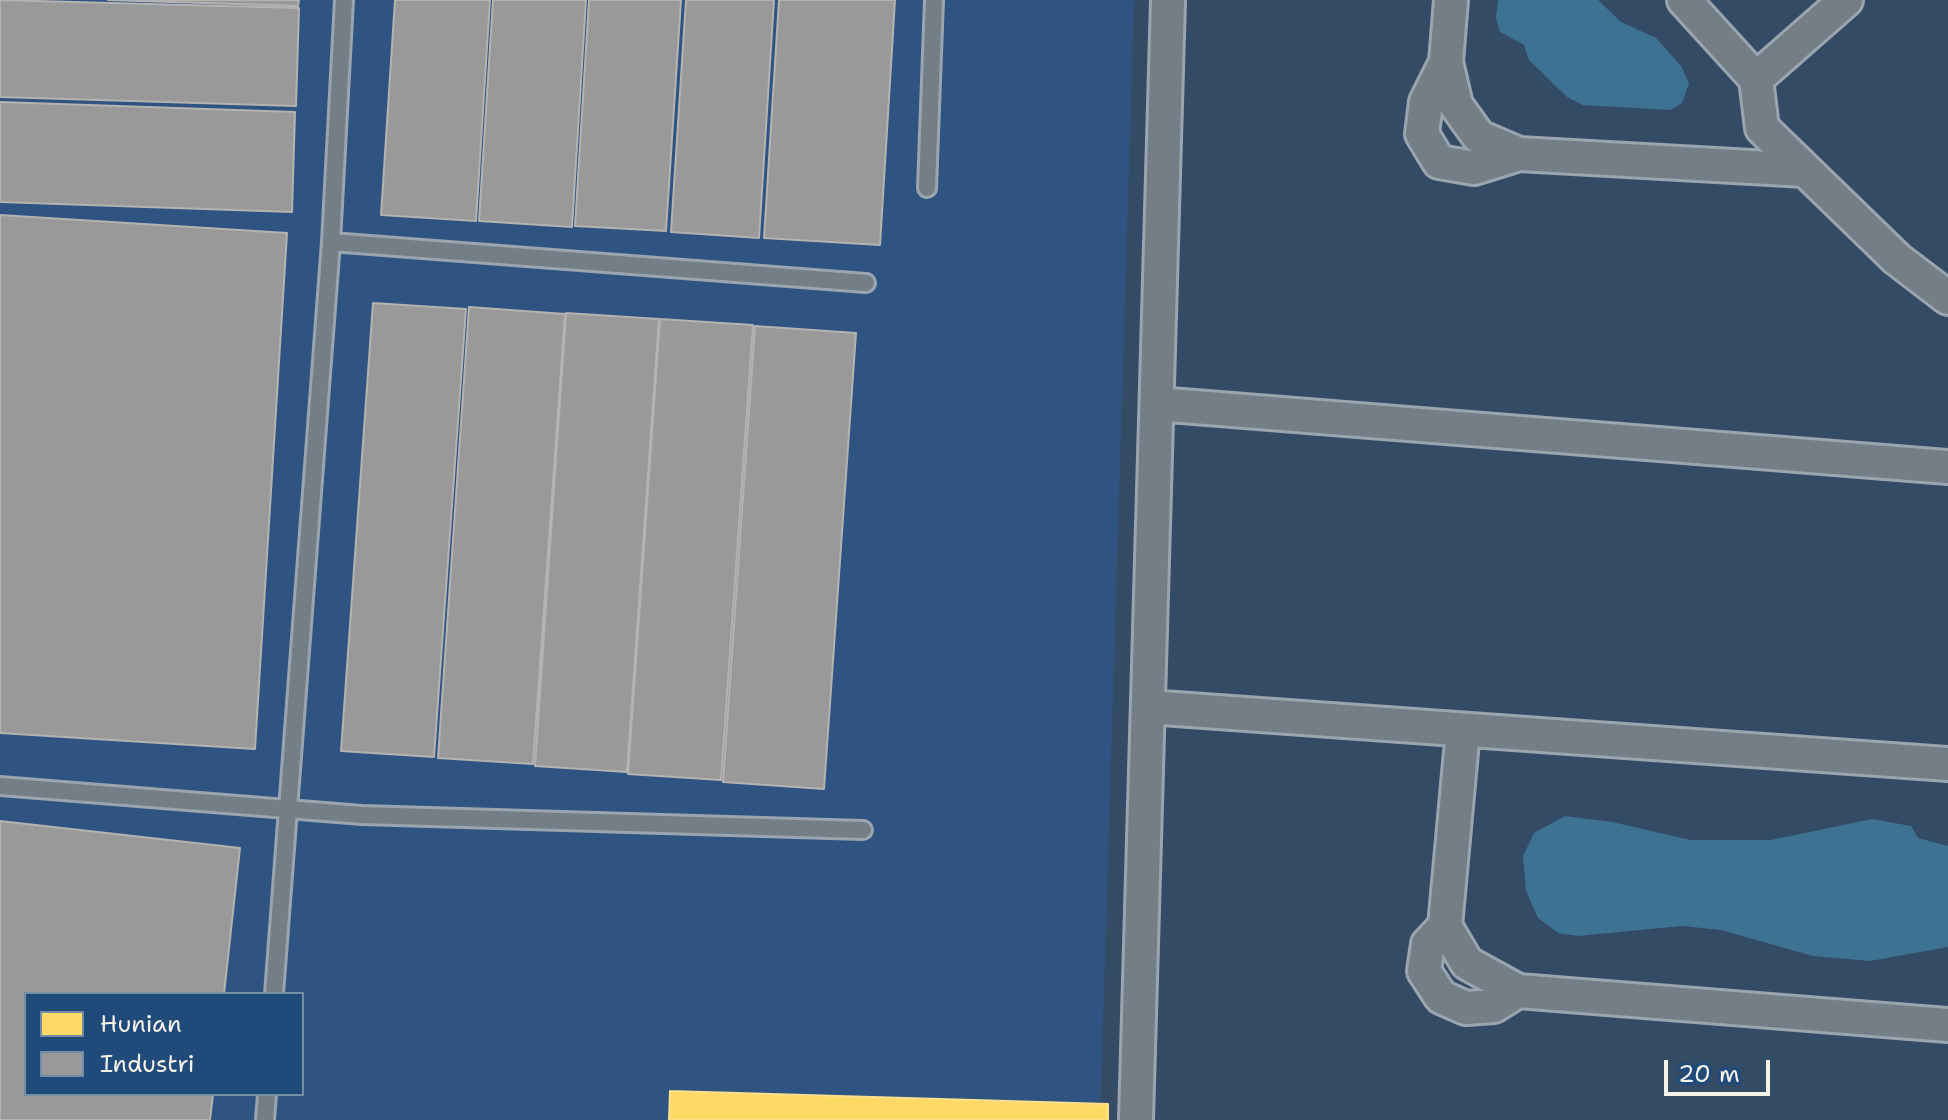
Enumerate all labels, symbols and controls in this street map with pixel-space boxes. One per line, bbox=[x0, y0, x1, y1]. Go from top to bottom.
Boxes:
legend bbox=[24, 992, 304, 1096]
text: Hunian bbox=[100, 1008, 182, 1040]
scale bar bbox=[1668, 1044, 1774, 1094]
text: Industri bbox=[100, 1048, 195, 1080]
text: 20 m bbox=[1678, 1058, 1740, 1090]

